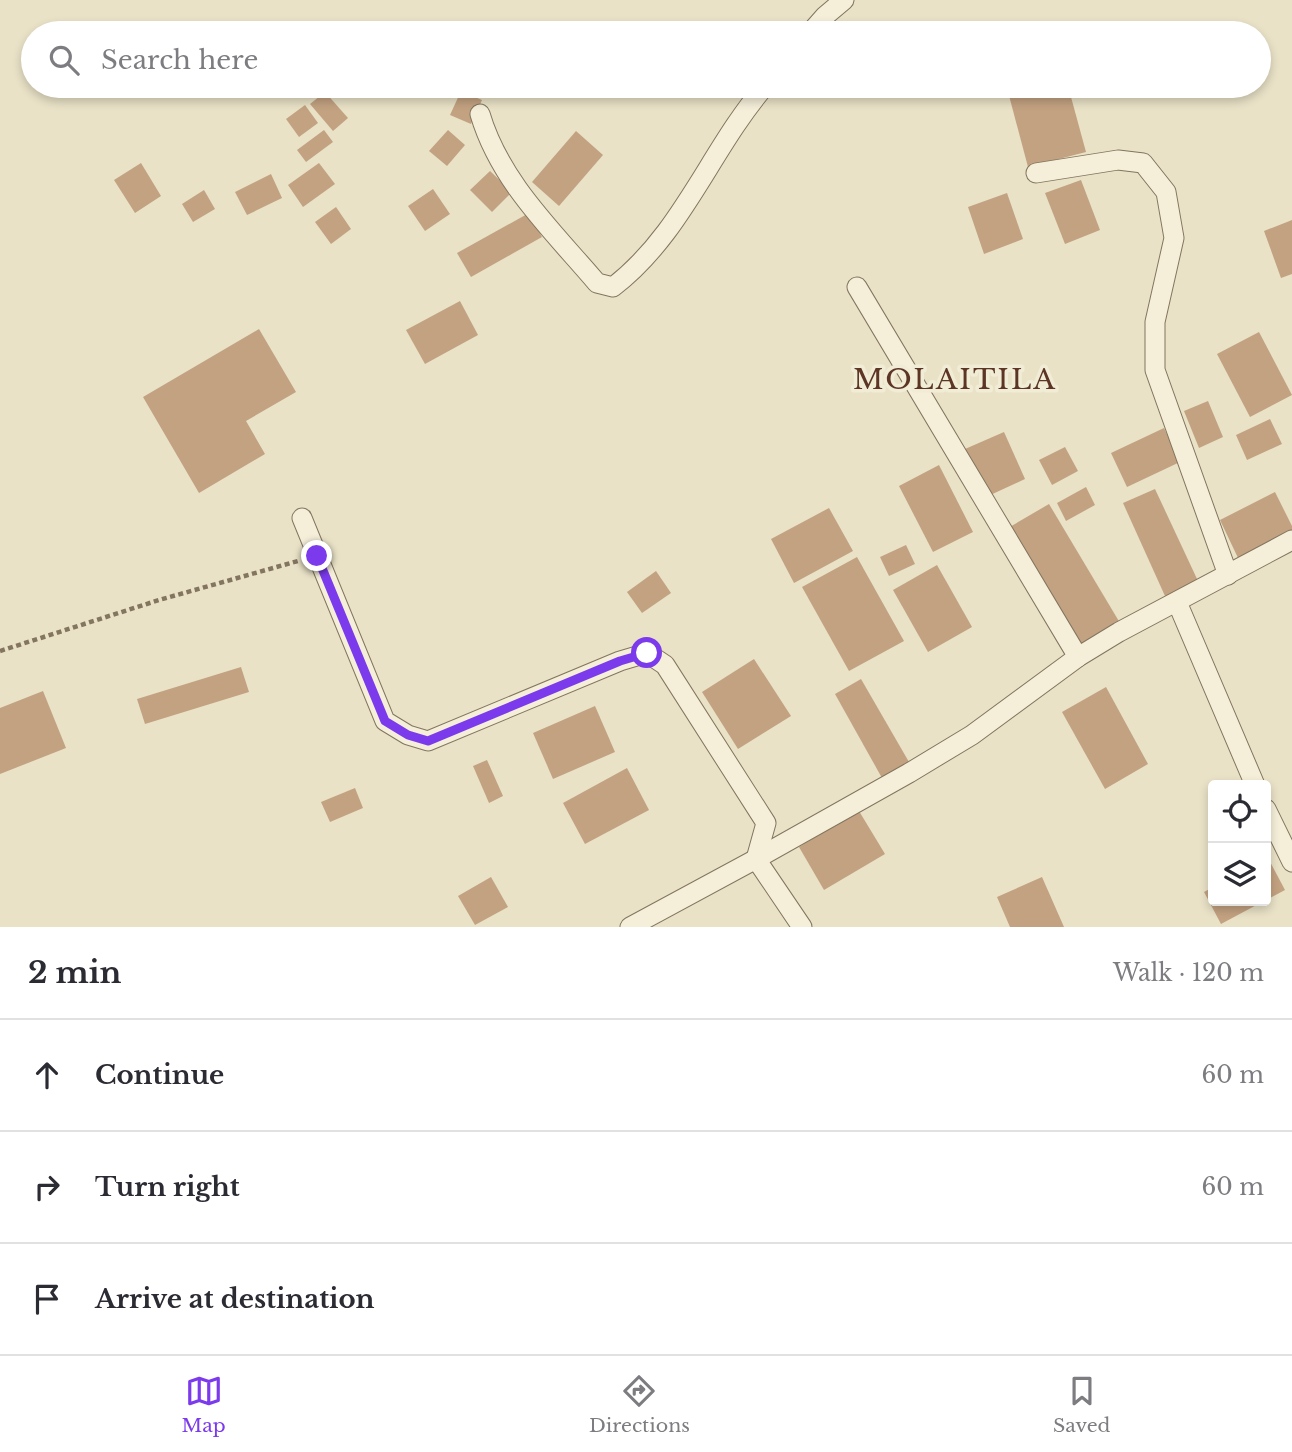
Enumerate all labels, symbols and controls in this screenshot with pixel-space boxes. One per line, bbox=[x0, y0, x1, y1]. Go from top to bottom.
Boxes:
search box bbox=[21, 21, 1271, 98]
icon: search bbox=[45, 41, 83, 79]
text: Search here bbox=[101, 44, 258, 76]
district label: MOLAITILA bbox=[853, 362, 1057, 397]
route end bbox=[301, 540, 332, 571]
route start bbox=[631, 637, 662, 668]
map controls bbox=[1208, 780, 1271, 906]
button: locate bbox=[1208, 780, 1271, 843]
button: layers bbox=[1208, 843, 1271, 906]
text: 2 min bbox=[28, 954, 121, 991]
text: Walk · 120 m bbox=[1113, 959, 1264, 987]
icon: ahead bbox=[28, 1056, 66, 1094]
text: Continue bbox=[95, 1059, 224, 1091]
text: 60 m bbox=[1202, 1061, 1264, 1089]
icon: right bbox=[28, 1168, 66, 1206]
text: Turn right bbox=[95, 1171, 240, 1203]
text: 60 m bbox=[1202, 1173, 1264, 1201]
icon: arrive bbox=[28, 1280, 66, 1318]
text: Arrive at destination bbox=[95, 1283, 375, 1315]
tab: Map bbox=[182, 1372, 226, 1437]
tab: Directions bbox=[589, 1372, 690, 1437]
tab: Saved bbox=[1053, 1372, 1110, 1437]

